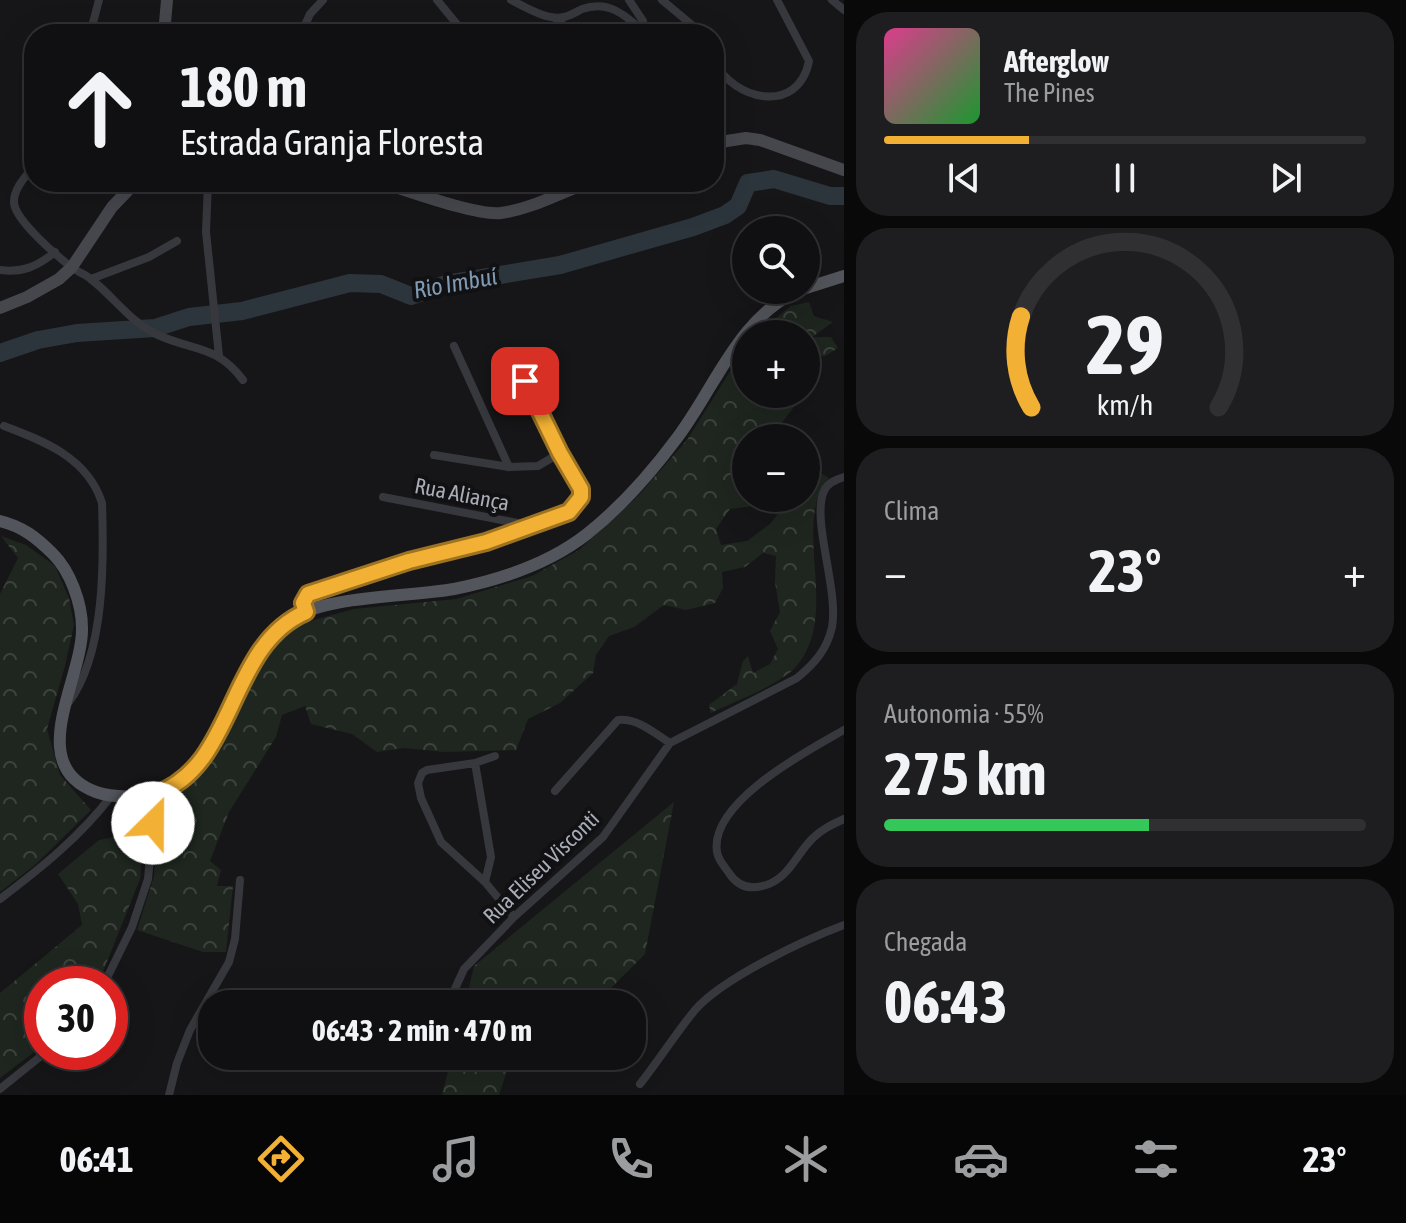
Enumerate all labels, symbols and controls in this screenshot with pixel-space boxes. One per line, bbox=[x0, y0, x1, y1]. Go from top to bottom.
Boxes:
text: Afterglow bbox=[1004, 44, 1109, 78]
text: 180 m bbox=[180, 55, 307, 119]
icon: ahead bbox=[48, 56, 152, 160]
text: The Pines bbox=[1004, 78, 1095, 108]
text: Estrada Granja Floresta bbox=[180, 121, 484, 163]
icon: previous bbox=[942, 156, 986, 200]
icon: pause bbox=[1103, 156, 1147, 200]
icon: next bbox=[1264, 156, 1308, 200]
map controls bbox=[732, 216, 820, 512]
button: search bbox=[732, 216, 820, 304]
water label: Rio Imbuí bbox=[411, 262, 499, 304]
text: 29 bbox=[1086, 295, 1164, 391]
button: + bbox=[732, 320, 820, 408]
pin bbox=[491, 347, 559, 415]
icon: arrive bbox=[503, 359, 547, 403]
text: km/h bbox=[1097, 388, 1153, 421]
button: − bbox=[732, 424, 820, 512]
street label: Rua Aliança bbox=[412, 472, 512, 516]
text: Clima bbox=[884, 496, 939, 526]
text: 23° bbox=[1089, 536, 1161, 605]
text: − bbox=[884, 546, 907, 596]
text: + bbox=[1343, 546, 1366, 596]
text: Autonomia · 55% bbox=[884, 699, 1044, 729]
text: 275 km bbox=[884, 739, 1046, 808]
position arrow bbox=[111, 781, 195, 865]
street label: Rua Eliseu Visconti bbox=[478, 805, 604, 929]
text: Chegada bbox=[884, 927, 967, 957]
speed limit sign: 30 bbox=[24, 966, 128, 1070]
text: 06:43 bbox=[884, 967, 1007, 1036]
text: 06:43 · 2 min · 470 m bbox=[312, 1013, 532, 1047]
icon: directions bbox=[253, 1131, 309, 1187]
icon: music bbox=[428, 1131, 484, 1187]
icon: phone bbox=[603, 1131, 659, 1187]
icon: climate bbox=[778, 1131, 834, 1187]
icon: car bbox=[953, 1131, 1009, 1187]
icon: filters bbox=[1128, 1131, 1184, 1187]
text: 06:41 bbox=[60, 1138, 134, 1180]
text: 23° bbox=[1303, 1138, 1346, 1180]

